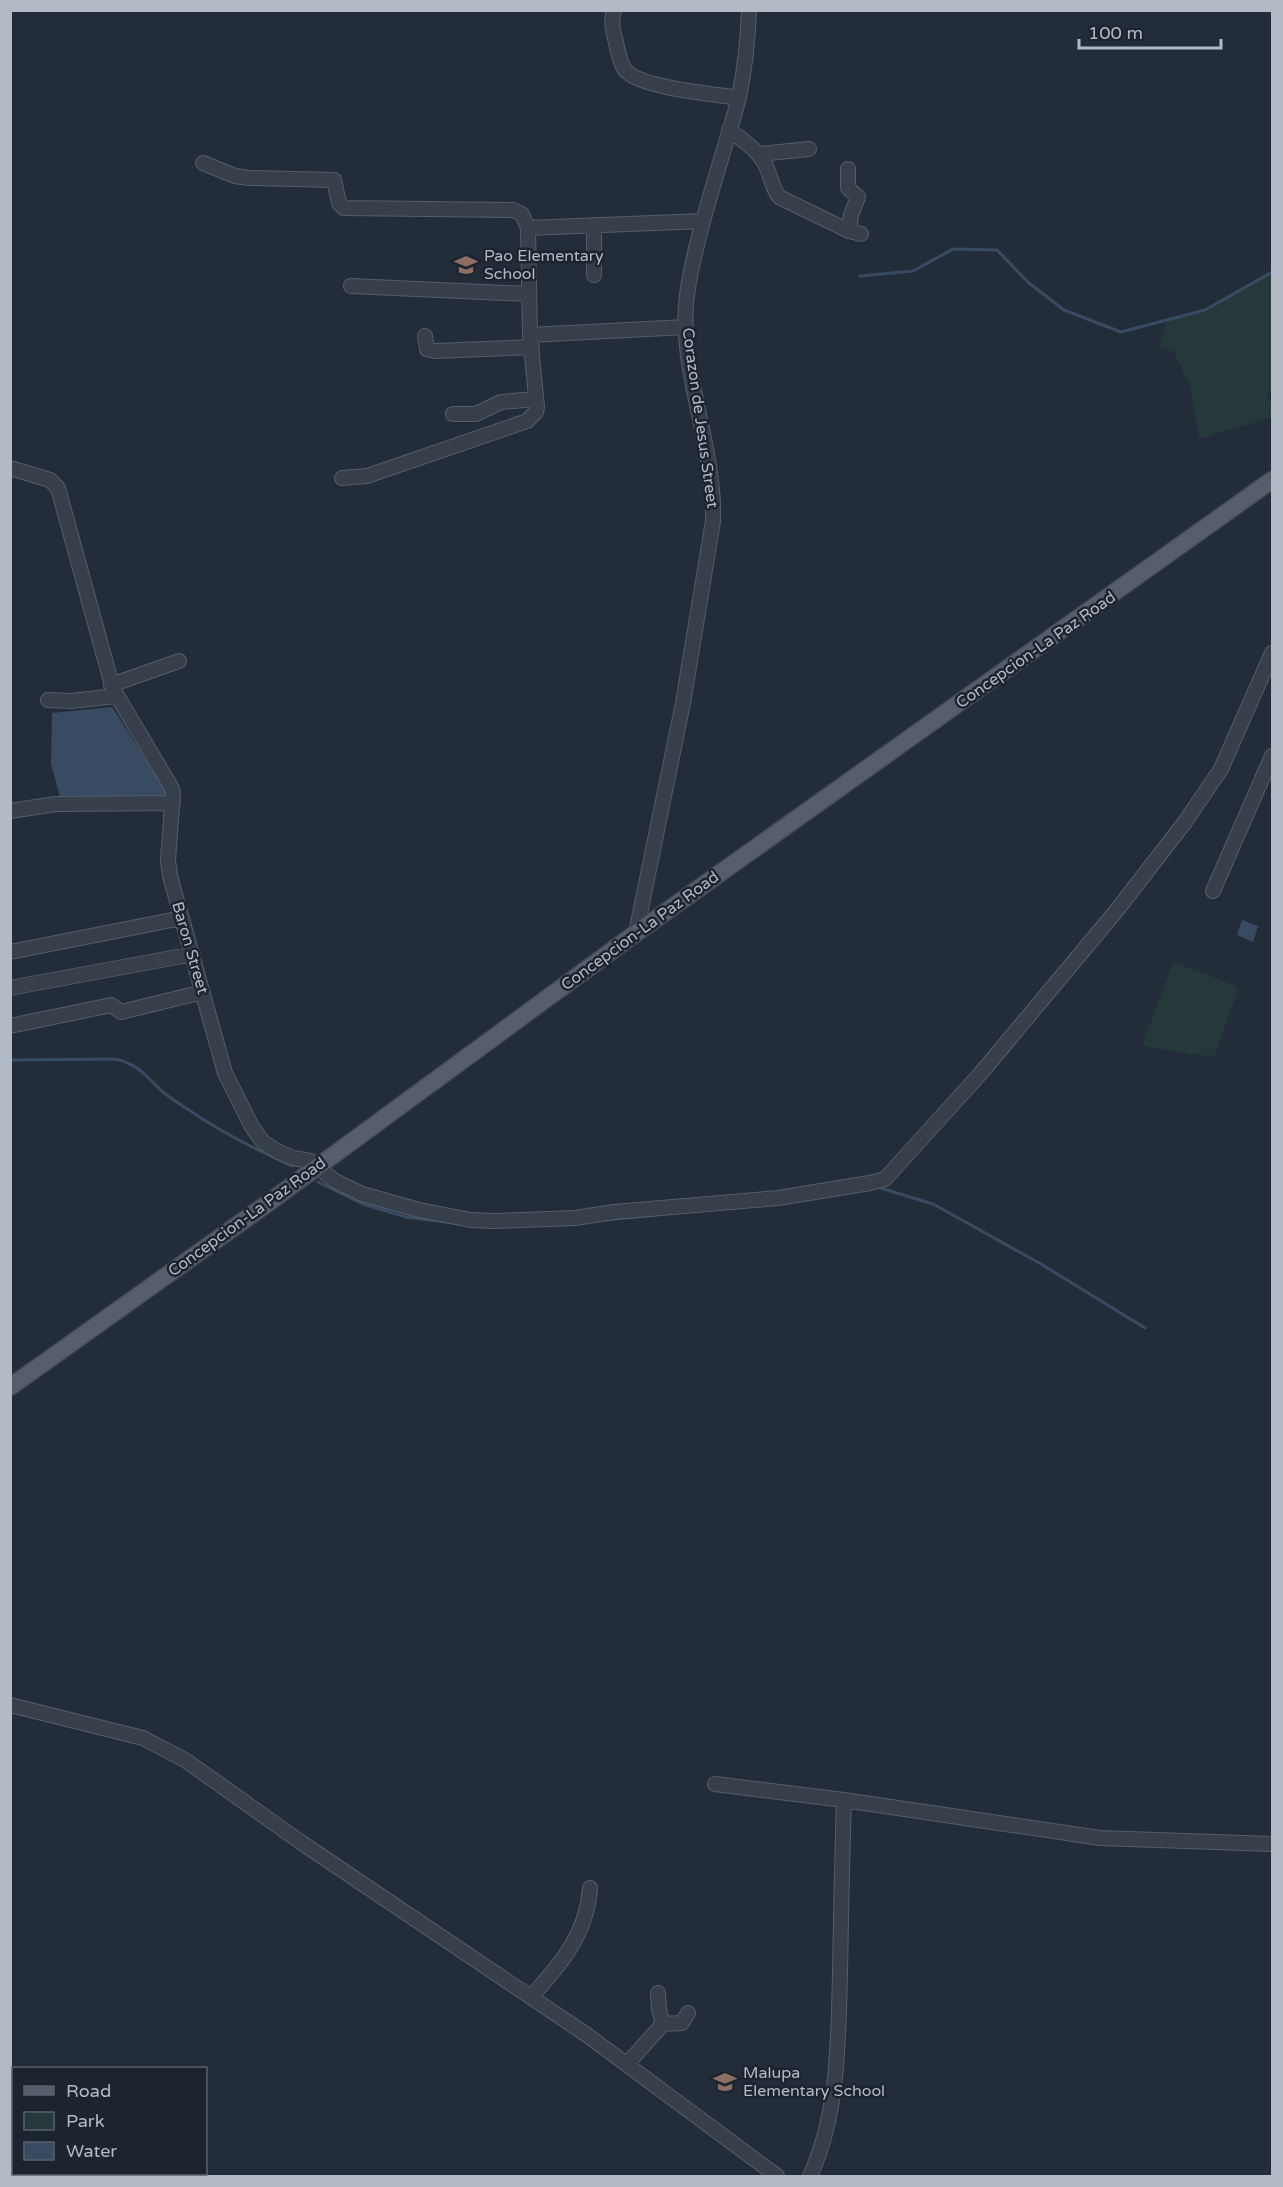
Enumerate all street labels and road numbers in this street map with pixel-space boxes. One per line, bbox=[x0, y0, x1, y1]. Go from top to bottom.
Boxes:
street label: Corazon de Jesus Street bbox=[677, 326, 723, 510]
street label: Concepcion-La Paz Road bbox=[952, 587, 1120, 713]
street label: Concepcion-La Paz Road bbox=[557, 867, 723, 995]
street label: Baron Street bbox=[167, 899, 213, 997]
street label: Concepcion-La Paz Road bbox=[164, 1153, 330, 1281]

